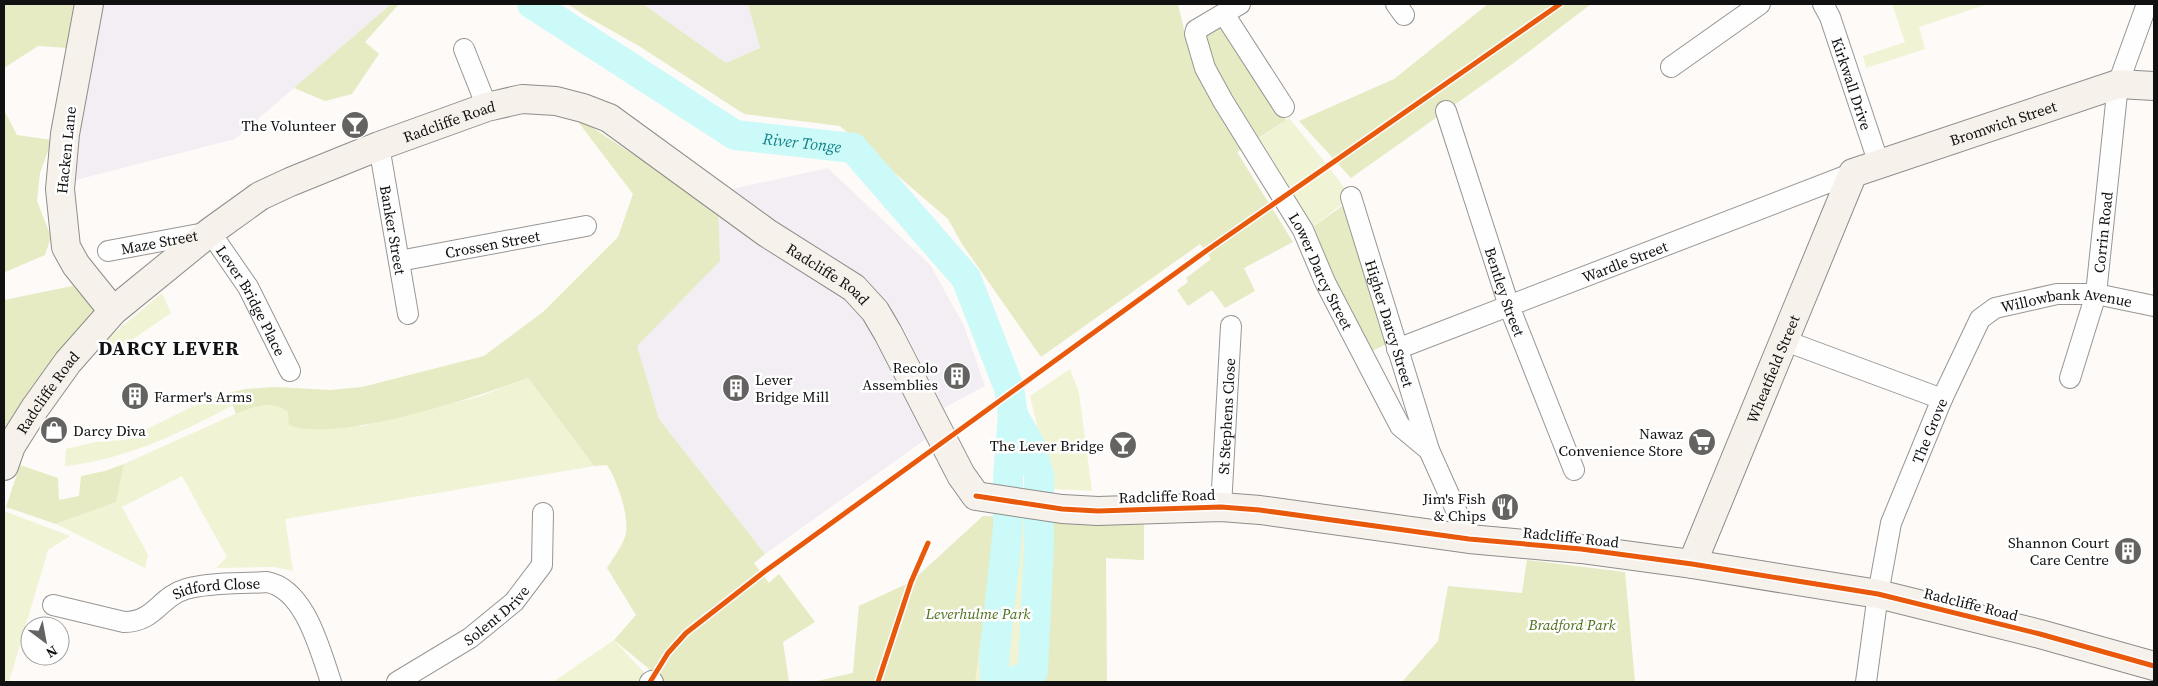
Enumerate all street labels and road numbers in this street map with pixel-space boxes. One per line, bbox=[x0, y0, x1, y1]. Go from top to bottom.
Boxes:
street label: Kirkwall Drive bbox=[1827, 35, 1878, 133]
street label: Radcliffe Road bbox=[400, 95, 498, 147]
street label: Bromwich Street bbox=[1947, 95, 2059, 150]
street label: Hacken Lane bbox=[51, 105, 81, 195]
street label: Banker Street bbox=[375, 183, 412, 276]
street label: Corrin Road bbox=[2088, 190, 2117, 274]
street label: Lower Darcy Street bbox=[1284, 208, 1359, 333]
street label: Maze Street bbox=[119, 224, 199, 259]
street label: Crossen Street bbox=[443, 224, 542, 263]
street label: Wardle Street bbox=[1579, 235, 1671, 287]
street label: Radcliffe Road bbox=[783, 237, 875, 309]
street label: Lever Bridge Place bbox=[212, 241, 291, 360]
street label: Bentley Street bbox=[1480, 244, 1530, 339]
street label: Higher Darcy Street bbox=[1360, 257, 1419, 390]
street label: Willowbank Avenue bbox=[1999, 283, 2135, 317]
street label: Wheatfield Street bbox=[1741, 311, 1804, 426]
street label: Radcliffe Road bbox=[11, 346, 84, 438]
street label: St Stephens Close bbox=[1212, 357, 1240, 475]
street label: The Grove bbox=[1906, 394, 1952, 466]
street label: Radcliffe Road bbox=[1118, 484, 1216, 508]
street label: Radcliffe Road bbox=[1522, 521, 1621, 553]
street label: Sidford Close bbox=[168, 572, 261, 604]
street label: Solent Drive bbox=[459, 580, 534, 650]
street label: Radcliffe Road bbox=[1922, 582, 2021, 626]

